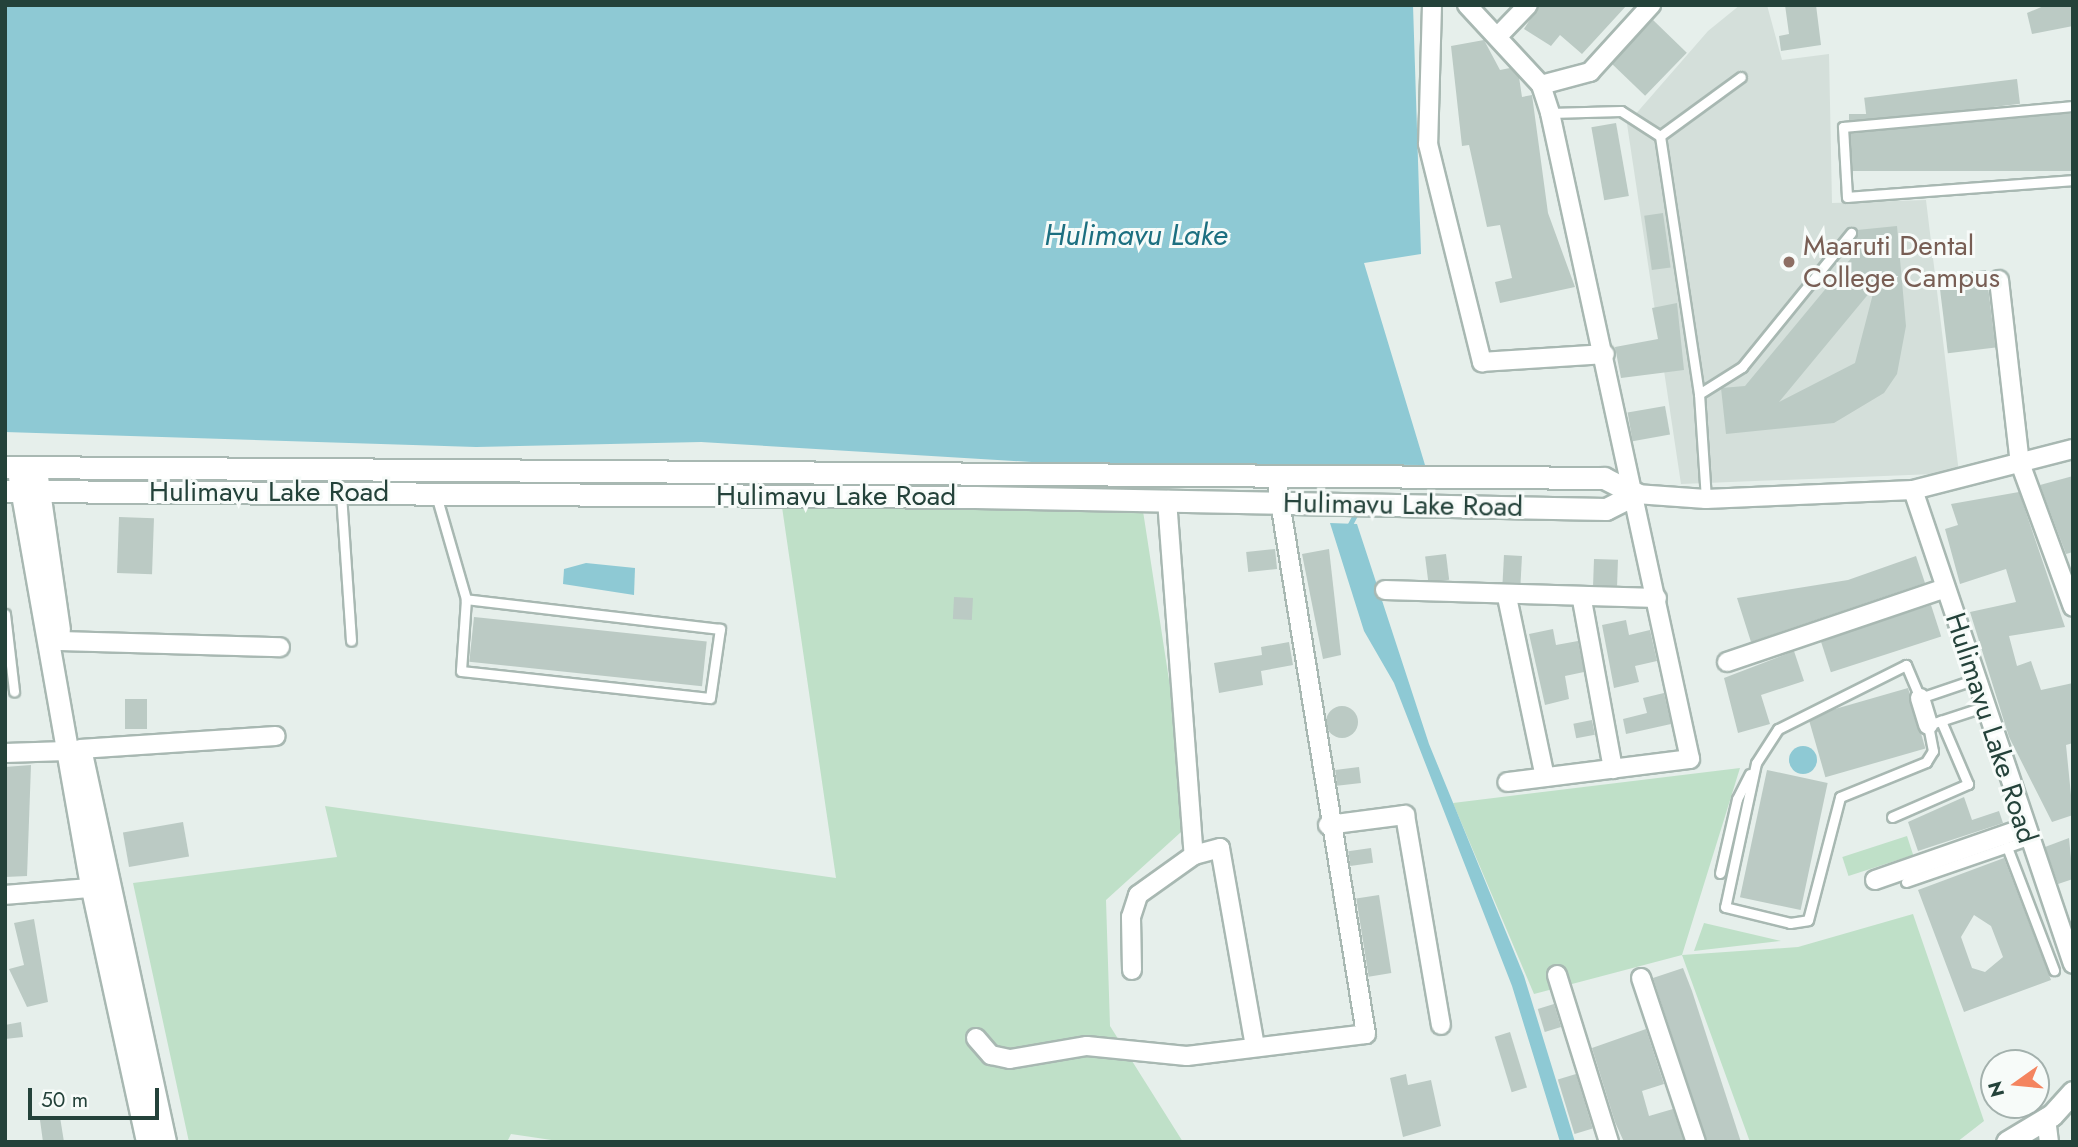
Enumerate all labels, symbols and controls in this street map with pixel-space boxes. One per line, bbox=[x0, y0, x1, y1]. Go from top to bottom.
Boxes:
water label: Hulimavu Lake bbox=[1044, 217, 1228, 253]
place label: Maaruti Dental College Campus bbox=[1803, 229, 2000, 295]
marker: Maaruti Dental College Campus bbox=[1781, 254, 1797, 270]
street label: Hulimavu Lake Road bbox=[149, 475, 389, 509]
street label: Hulimavu Lake Road bbox=[716, 479, 956, 513]
street label: Hulimavu Lake Road bbox=[1283, 486, 1523, 524]
street label: Hulimavu Lake Road bbox=[1938, 609, 2044, 847]
north arrow bbox=[1980, 1049, 2050, 1119]
scale bar bbox=[32, 1074, 163, 1118]
text: N bbox=[1981, 1078, 2011, 1100]
text: 50 m bbox=[41, 1085, 88, 1115]

